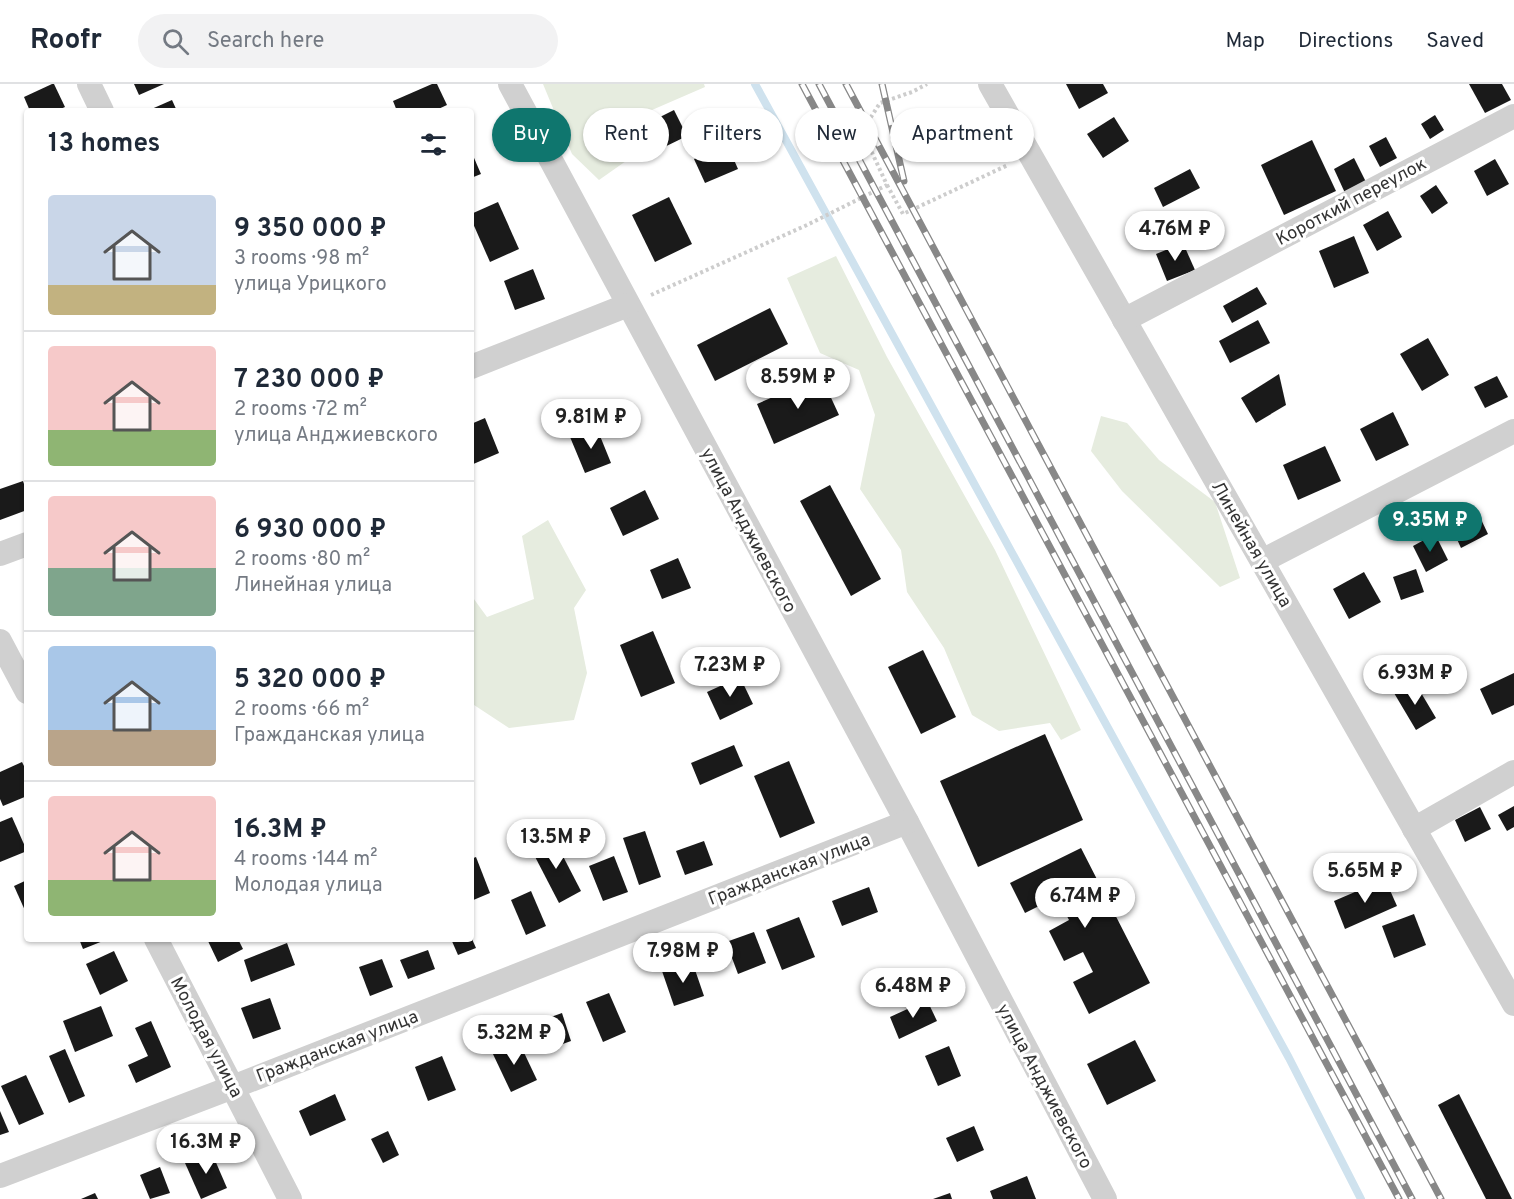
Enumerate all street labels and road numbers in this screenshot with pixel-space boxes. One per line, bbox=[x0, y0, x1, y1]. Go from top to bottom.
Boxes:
street label: Короткий переулок bbox=[1272, 153, 1431, 252]
street label: улица Анджиевского bbox=[694, 444, 801, 617]
street label: Линейная улица bbox=[1205, 477, 1296, 612]
street label: Гражданская улица bbox=[705, 829, 874, 912]
street label: Молодая улица bbox=[164, 973, 247, 1102]
street label: улица Анджиевского bbox=[990, 1000, 1097, 1173]
street label: Гражданская улица bbox=[253, 1006, 422, 1089]

